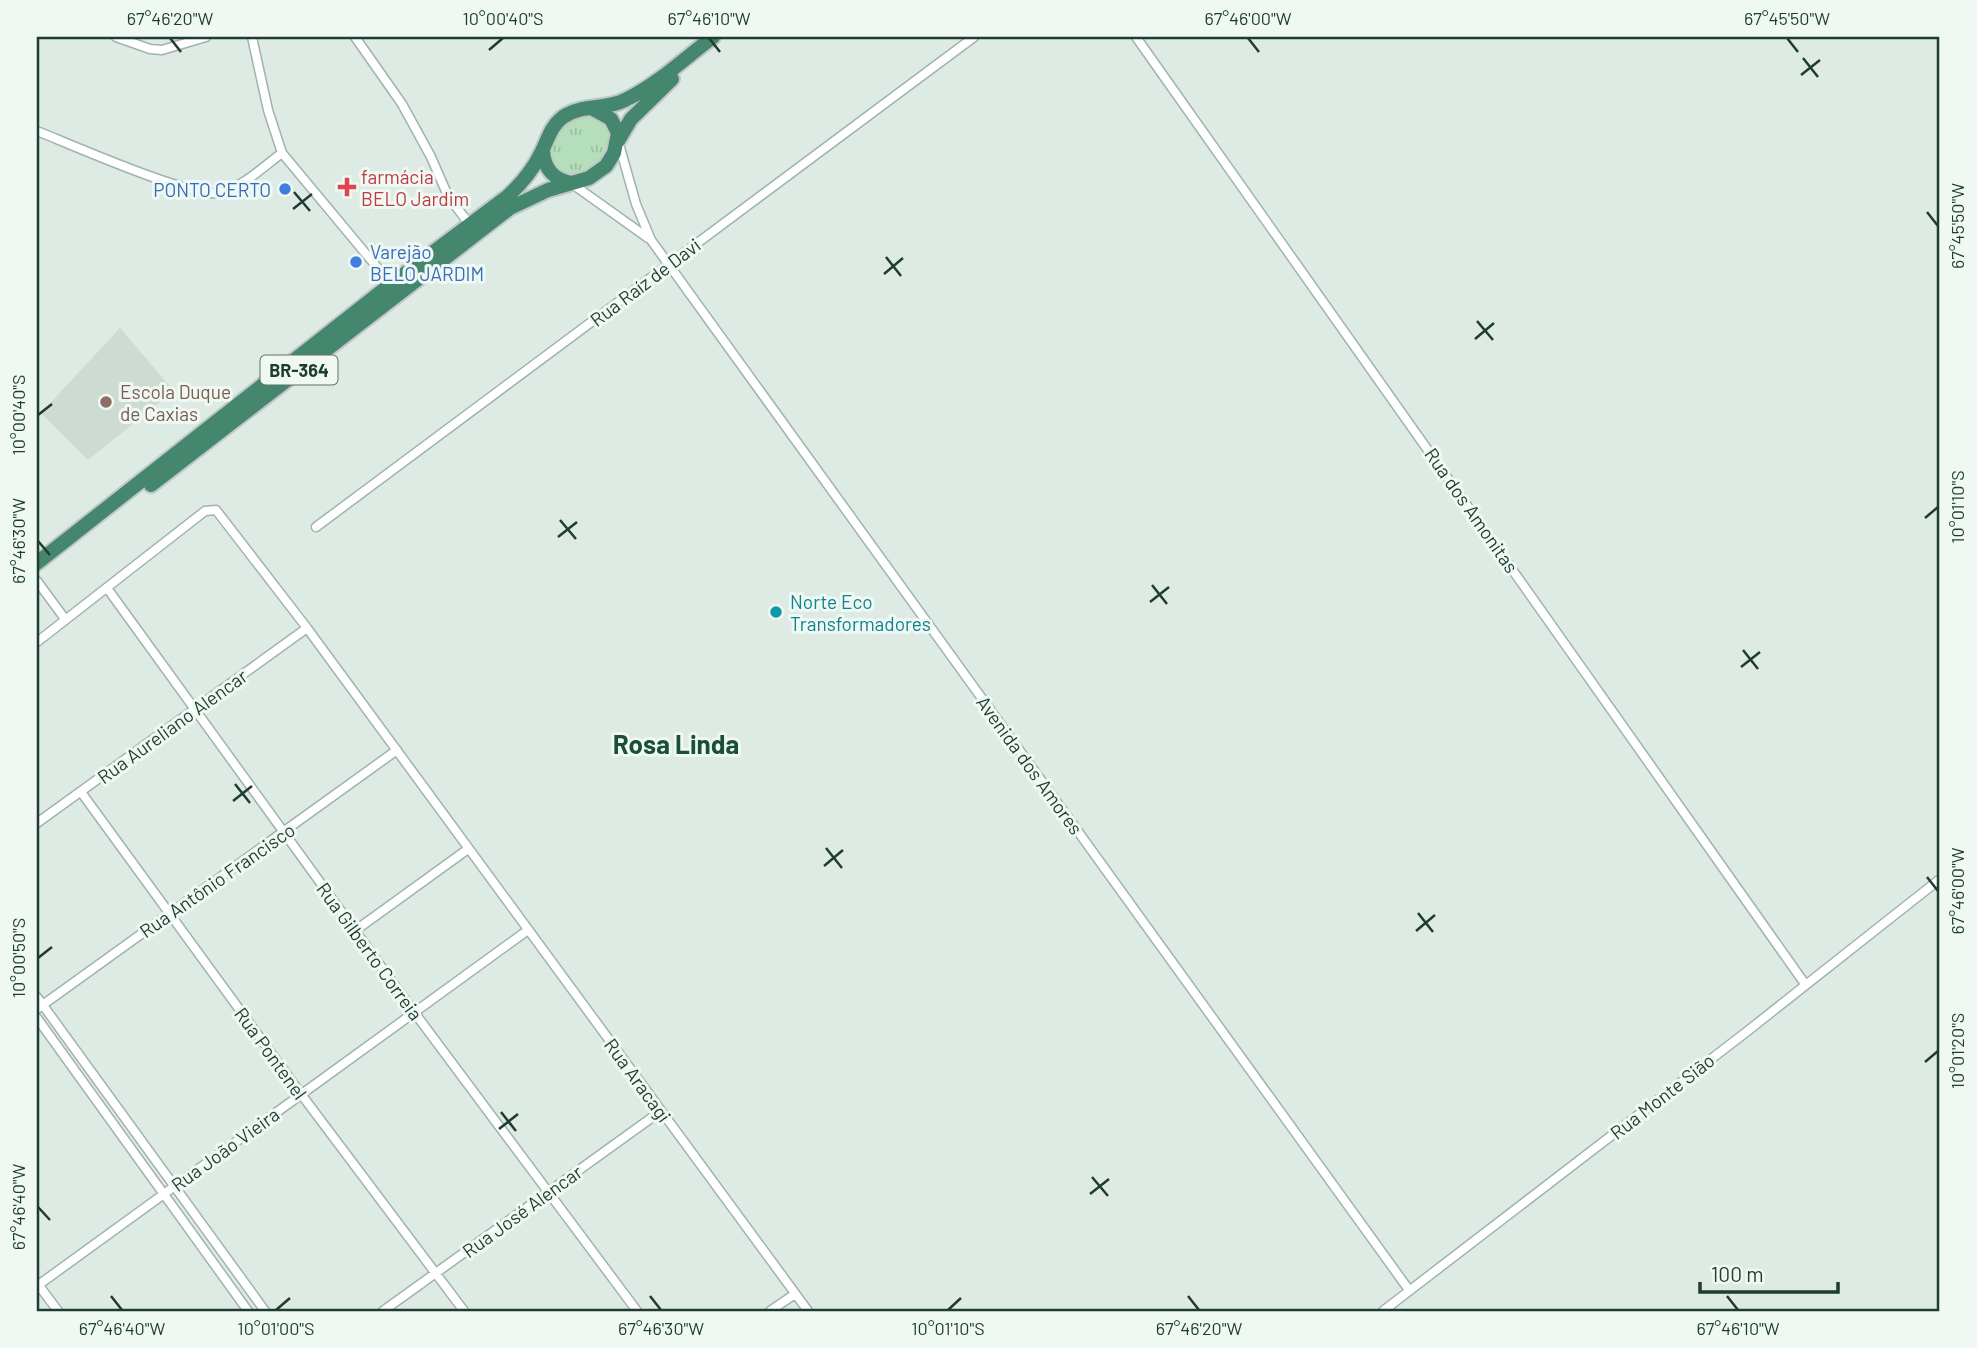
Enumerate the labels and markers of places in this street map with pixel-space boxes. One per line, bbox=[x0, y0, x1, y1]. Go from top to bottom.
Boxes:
place label: farmácia BELO Jardim bbox=[361, 165, 469, 210]
place label: PONTO CERTO bbox=[153, 178, 271, 201]
marker: farmácia BELO Jardim bbox=[339, 179, 355, 195]
marker: PONTO CERTO bbox=[277, 181, 293, 197]
place label: Varejão BELO JARDIM bbox=[370, 240, 484, 285]
marker: Varejão BELO JARDIM bbox=[348, 254, 364, 270]
place label: Escola Duque de Caxias bbox=[120, 380, 231, 425]
marker: Escola Duque de Caxias bbox=[98, 394, 114, 410]
place label: Norte Eco Transformadores bbox=[790, 590, 931, 635]
marker: Norte Eco Transformadores bbox=[768, 604, 784, 620]

